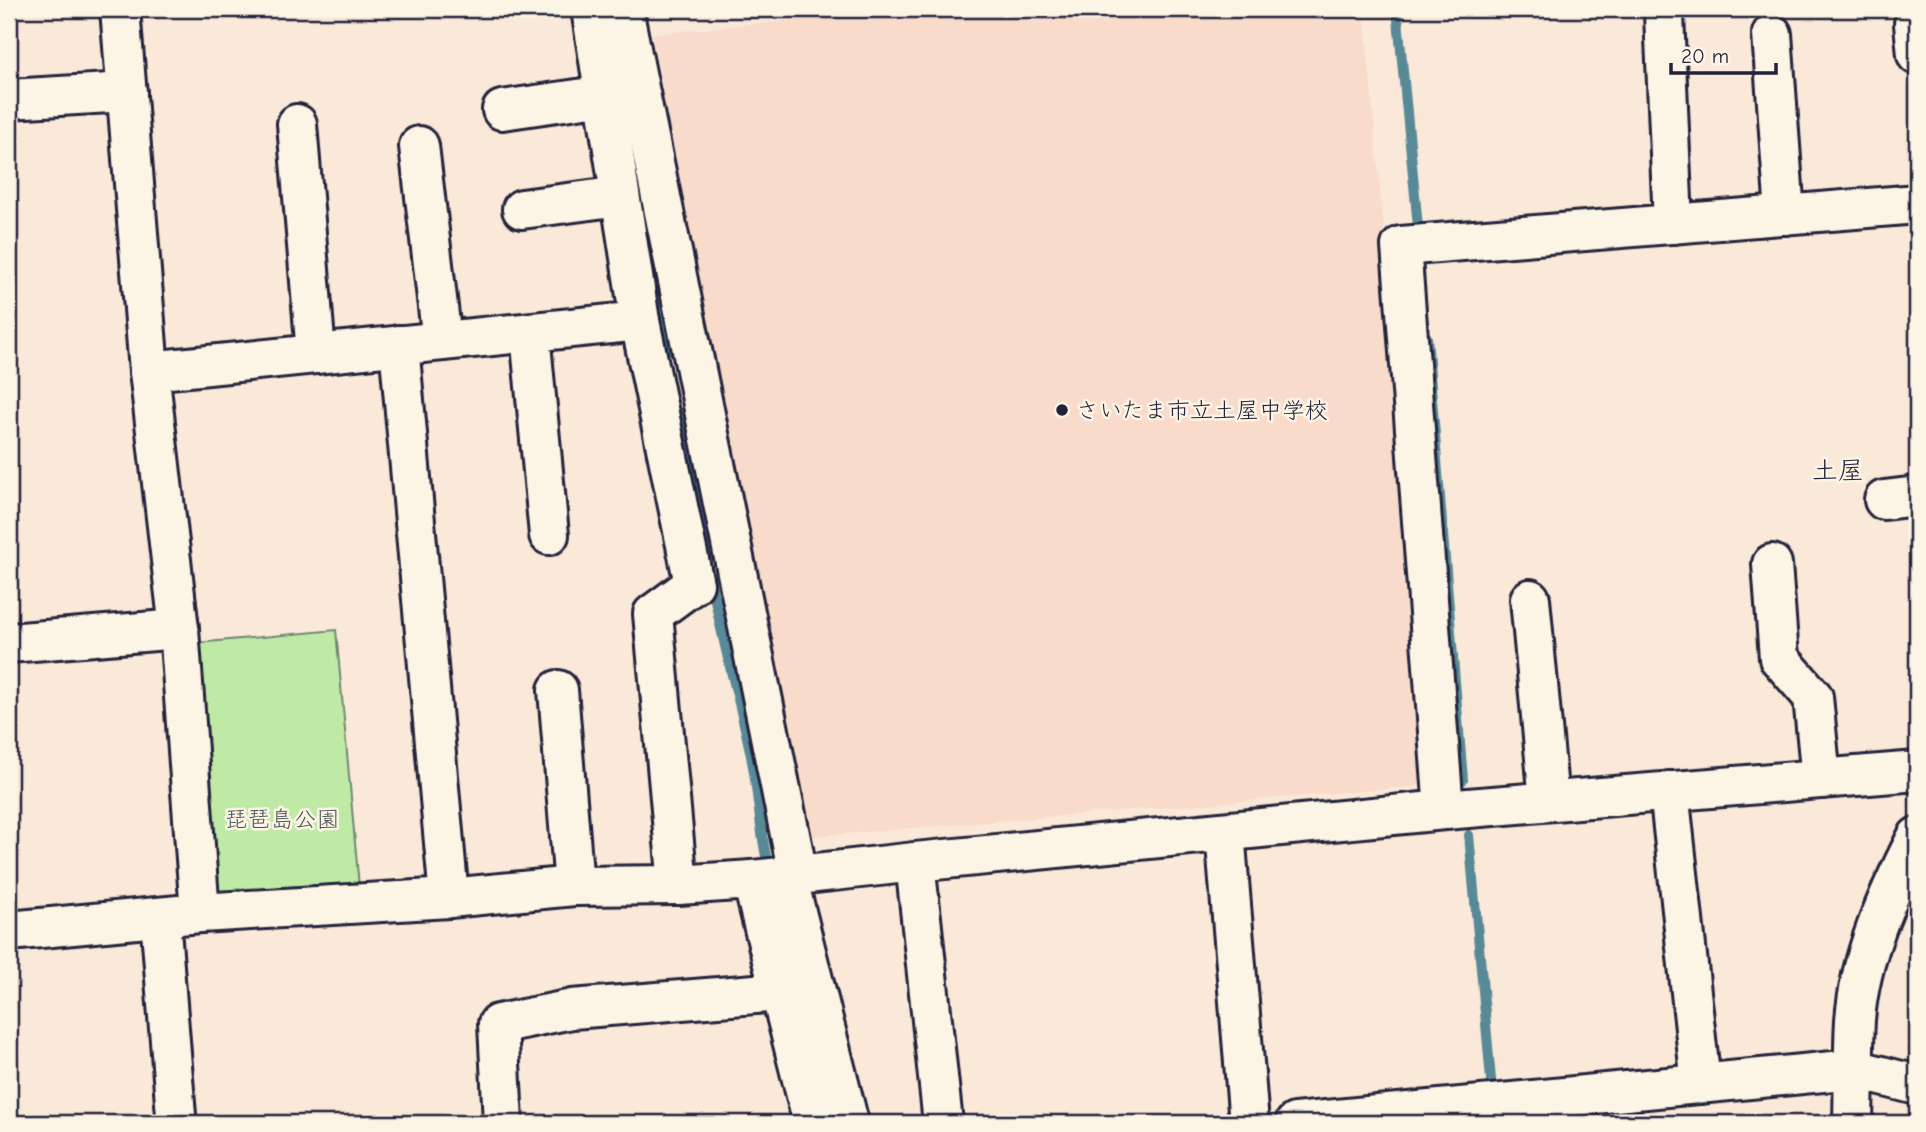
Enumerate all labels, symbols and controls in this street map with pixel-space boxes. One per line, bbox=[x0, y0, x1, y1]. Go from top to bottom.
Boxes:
scale bar bbox=[1671, 32, 1776, 76]
text: 20 m bbox=[1681, 44, 1729, 68]
place label: さいたま市立土屋中学校 bbox=[1076, 397, 1328, 424]
marker: さいたま市立土屋中学校 bbox=[1054, 402, 1070, 418]
district label: 土屋 bbox=[1812, 456, 1864, 486]
park label: 琵琶島公園 bbox=[225, 806, 340, 833]

